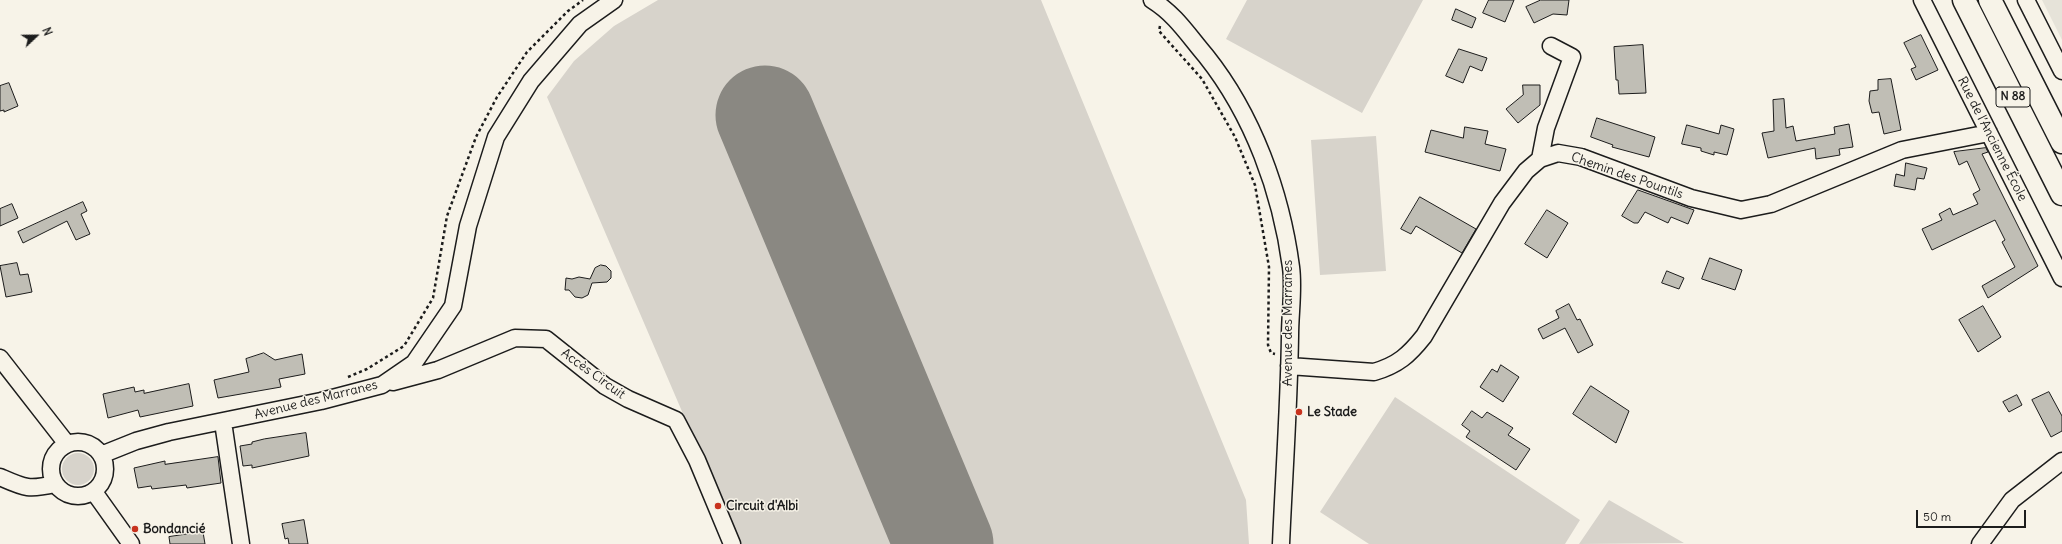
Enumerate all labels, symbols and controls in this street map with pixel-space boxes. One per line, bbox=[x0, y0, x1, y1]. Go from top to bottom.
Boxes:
north arrow bbox=[16, 16, 56, 56]
text: N bbox=[39, 25, 55, 38]
street label: Rue de l’Ancienne École bbox=[1954, 74, 2030, 204]
road number: N 88 bbox=[1996, 87, 2030, 107]
street label: Chemin des Pountils bbox=[1569, 149, 1685, 203]
street label: Avenue des Marranes bbox=[1280, 260, 1296, 386]
street label: Accès Circuit bbox=[558, 346, 628, 402]
street label: Avenue des Marranes bbox=[253, 377, 379, 423]
place label: Le Stade bbox=[1307, 404, 1357, 420]
marker: Le Stade bbox=[1294, 407, 1304, 417]
place label: Circuit d'Albi bbox=[726, 498, 798, 514]
marker: Circuit d'Albi bbox=[713, 501, 723, 511]
scale bar bbox=[1918, 502, 2028, 528]
text: 50 m bbox=[1923, 509, 1951, 524]
place label: Bondancié bbox=[143, 521, 205, 537]
marker: Bondancié bbox=[130, 524, 140, 534]

